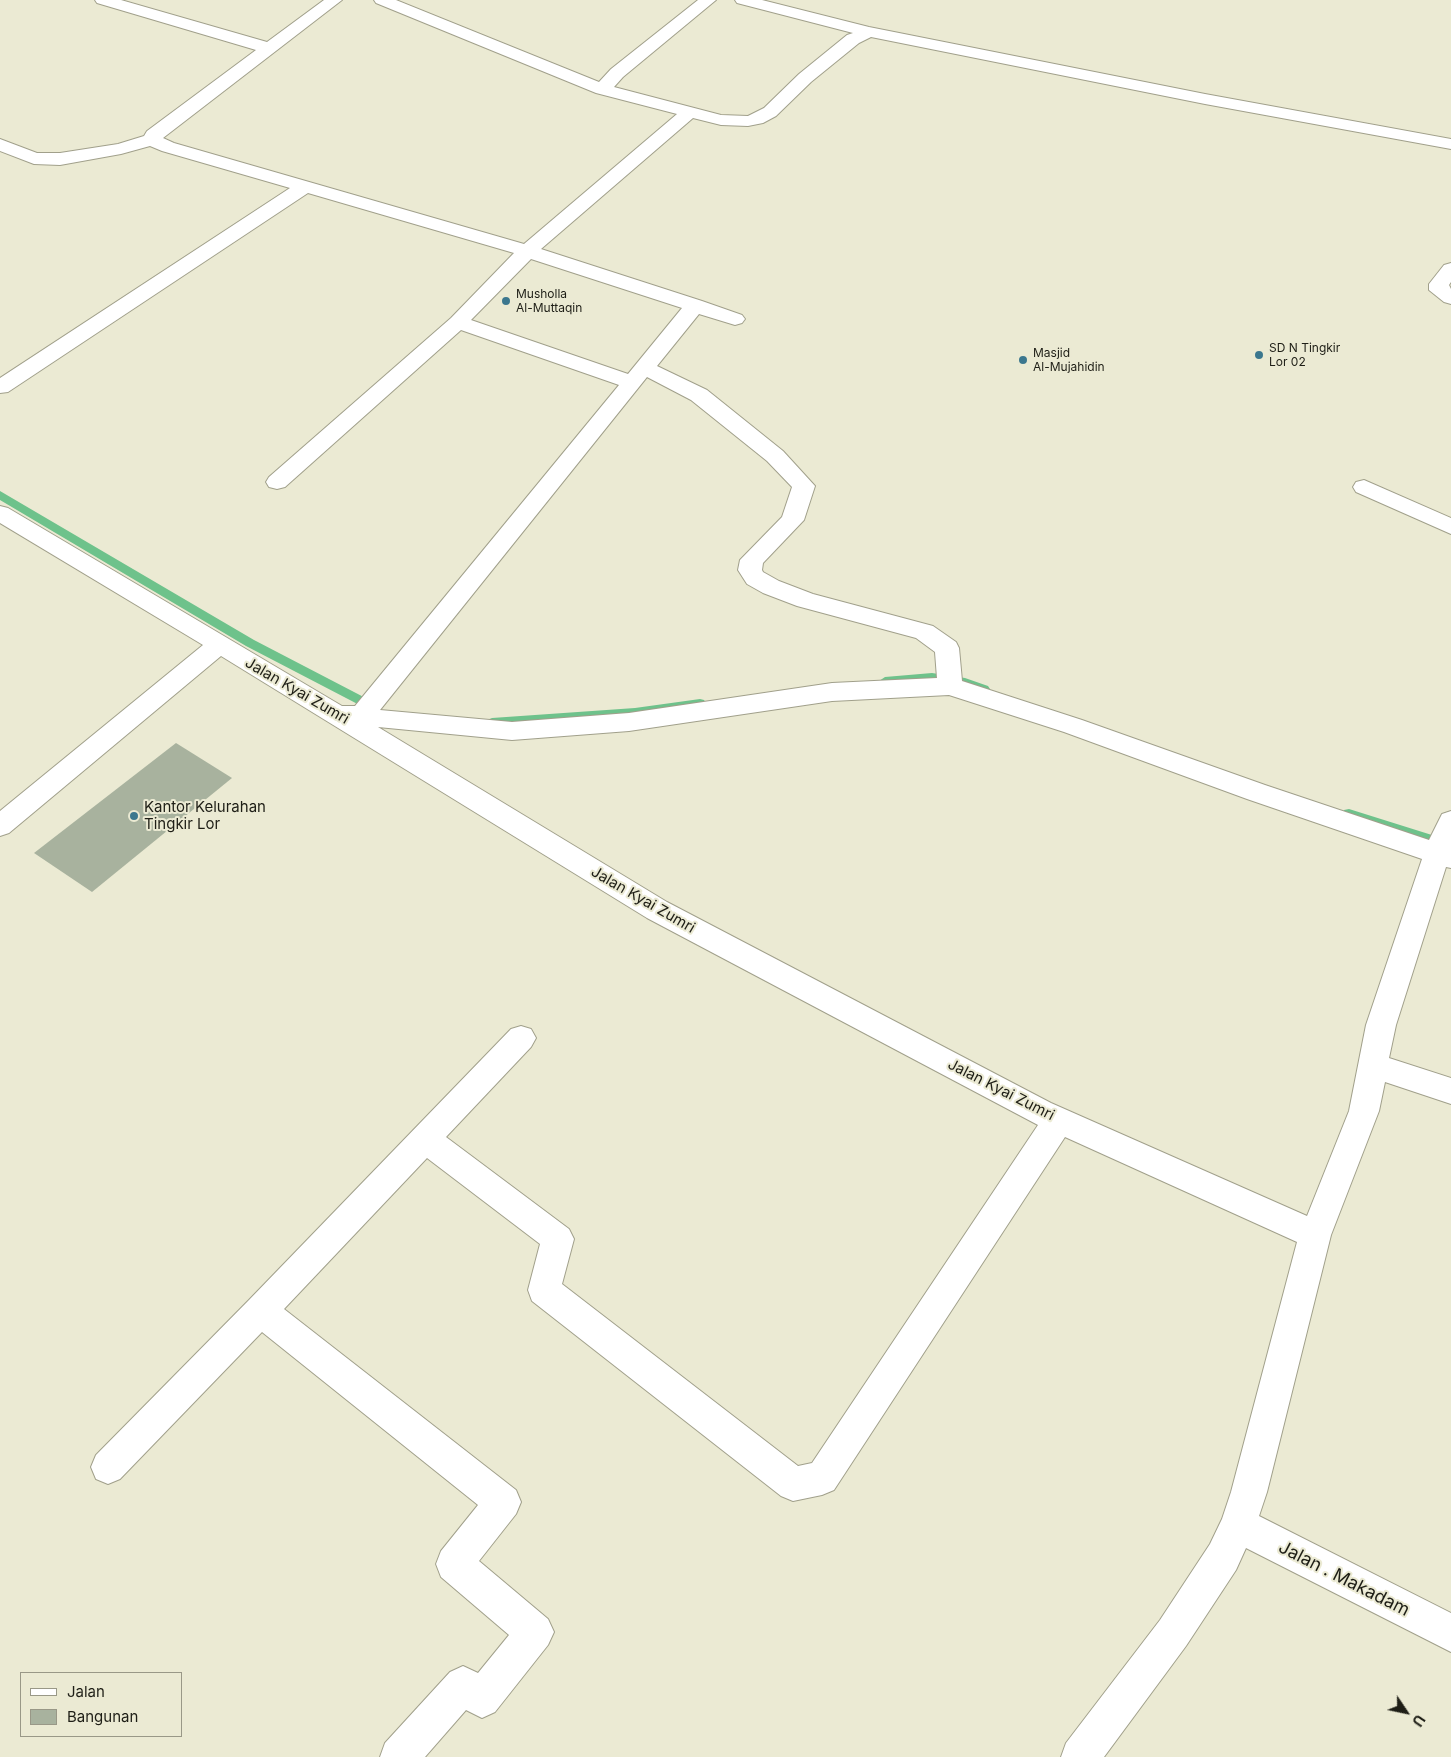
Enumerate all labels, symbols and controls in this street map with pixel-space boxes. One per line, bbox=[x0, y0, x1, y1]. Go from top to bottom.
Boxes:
place label: Musholla Al-Muttaqin bbox=[516, 287, 582, 315]
marker: Musholla Al-Muttaqin bbox=[500, 295, 512, 307]
place label: SD N Tingkir Lor 02 bbox=[1269, 341, 1340, 369]
place label: Masjid Al-Mujahidin bbox=[1033, 346, 1105, 374]
marker: SD N Tingkir Lor 02 bbox=[1253, 349, 1265, 361]
marker: Masjid Al-Mujahidin bbox=[1017, 354, 1029, 366]
street label: Jalan Kyai Zumri bbox=[242, 654, 352, 728]
place label: Kantor Kelurahan Tingkir Lor bbox=[144, 798, 266, 833]
marker: Kantor Kelurahan Tingkir Lor bbox=[128, 810, 140, 822]
street label: Jalan Kyai Zumri bbox=[588, 863, 698, 937]
street label: Jalan Kyai Zumri bbox=[945, 1055, 1057, 1125]
street label: Jalan . Makadam bbox=[1275, 1537, 1413, 1621]
legend bbox=[20, 1672, 182, 1737]
text: Jalan bbox=[67, 1682, 105, 1701]
north arrow bbox=[1381, 1687, 1431, 1737]
text: Bangunan bbox=[67, 1707, 138, 1726]
text: U bbox=[1409, 1712, 1429, 1730]

